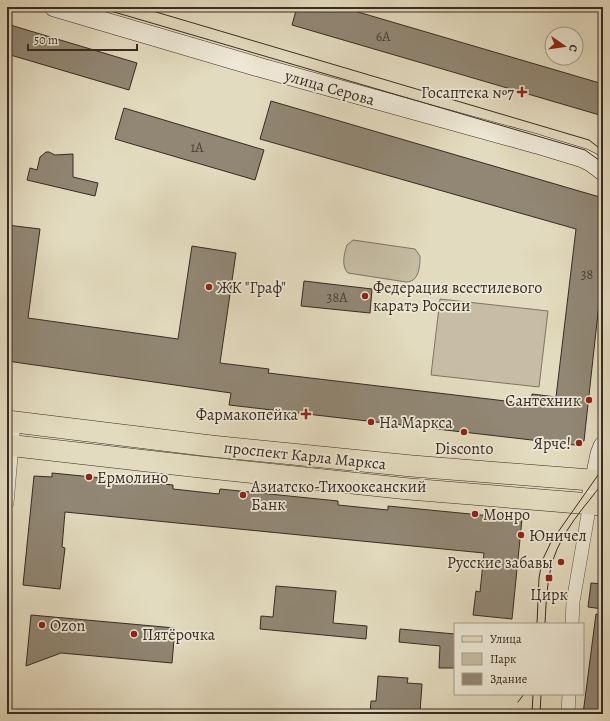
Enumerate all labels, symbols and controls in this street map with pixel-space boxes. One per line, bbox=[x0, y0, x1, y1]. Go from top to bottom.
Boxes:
scale bar bbox=[28, 26, 137, 52]
north arrow bbox=[544, 26, 584, 66]
house number: 6А bbox=[376, 27, 391, 46]
text: 50 m bbox=[34, 32, 58, 48]
text: С bbox=[565, 43, 581, 53]
street label: улица Серова bbox=[281, 64, 378, 111]
place label: Госаптека №7 bbox=[421, 82, 514, 104]
marker: Госаптека №7 bbox=[517, 87, 527, 97]
house number: 1А bbox=[191, 138, 204, 157]
house number: 38 bbox=[581, 265, 594, 284]
place label: ЖК "Граф" bbox=[217, 277, 286, 299]
place label: Федерация всестилевого каратэ России bbox=[373, 277, 542, 317]
marker: ЖК "Граф" bbox=[204, 282, 214, 292]
house number: 38А bbox=[327, 288, 348, 307]
marker: Федерация всестилевого каратэ России bbox=[360, 291, 370, 301]
place label: Сантехник bbox=[505, 390, 581, 412]
marker: Сантехник bbox=[584, 395, 594, 405]
place label: Фармакопейка bbox=[196, 404, 299, 426]
marker: Фармакопейка bbox=[301, 409, 311, 419]
place label: На Маркса bbox=[379, 412, 453, 434]
marker: На Маркса bbox=[366, 417, 376, 427]
marker: Disconto bbox=[459, 427, 469, 437]
place label: Ярче! bbox=[533, 433, 571, 455]
street label: проспект Карла Маркса bbox=[223, 437, 388, 476]
place label: Disconto bbox=[435, 438, 493, 460]
marker: Ярче! bbox=[574, 438, 584, 448]
place label: Ермолино bbox=[97, 467, 168, 489]
marker: Ермолино bbox=[84, 472, 94, 482]
place label: Азиатско-Тихоокеанский Банк bbox=[250, 476, 426, 516]
marker: Азиатско-Тихоокеанский Банк bbox=[238, 490, 248, 500]
place label: Монро bbox=[483, 504, 530, 526]
marker: Монро bbox=[470, 509, 480, 519]
place label: Юничел bbox=[529, 525, 587, 547]
marker: Юничел bbox=[516, 530, 526, 540]
place label: Русские забавы bbox=[447, 552, 553, 574]
marker: Русские забавы bbox=[556, 557, 566, 567]
marker: Цирк bbox=[544, 573, 554, 583]
place label: Цирк bbox=[530, 584, 568, 606]
place label: Ozon bbox=[50, 615, 85, 637]
marker: Ozon bbox=[37, 620, 47, 630]
legend bbox=[454, 623, 584, 695]
place label: Пятёрочка bbox=[142, 624, 216, 646]
marker: Пятёрочка bbox=[129, 629, 139, 639]
text: Улица bbox=[490, 631, 522, 647]
text: Парк bbox=[490, 651, 516, 667]
text: Здание bbox=[490, 671, 527, 687]

